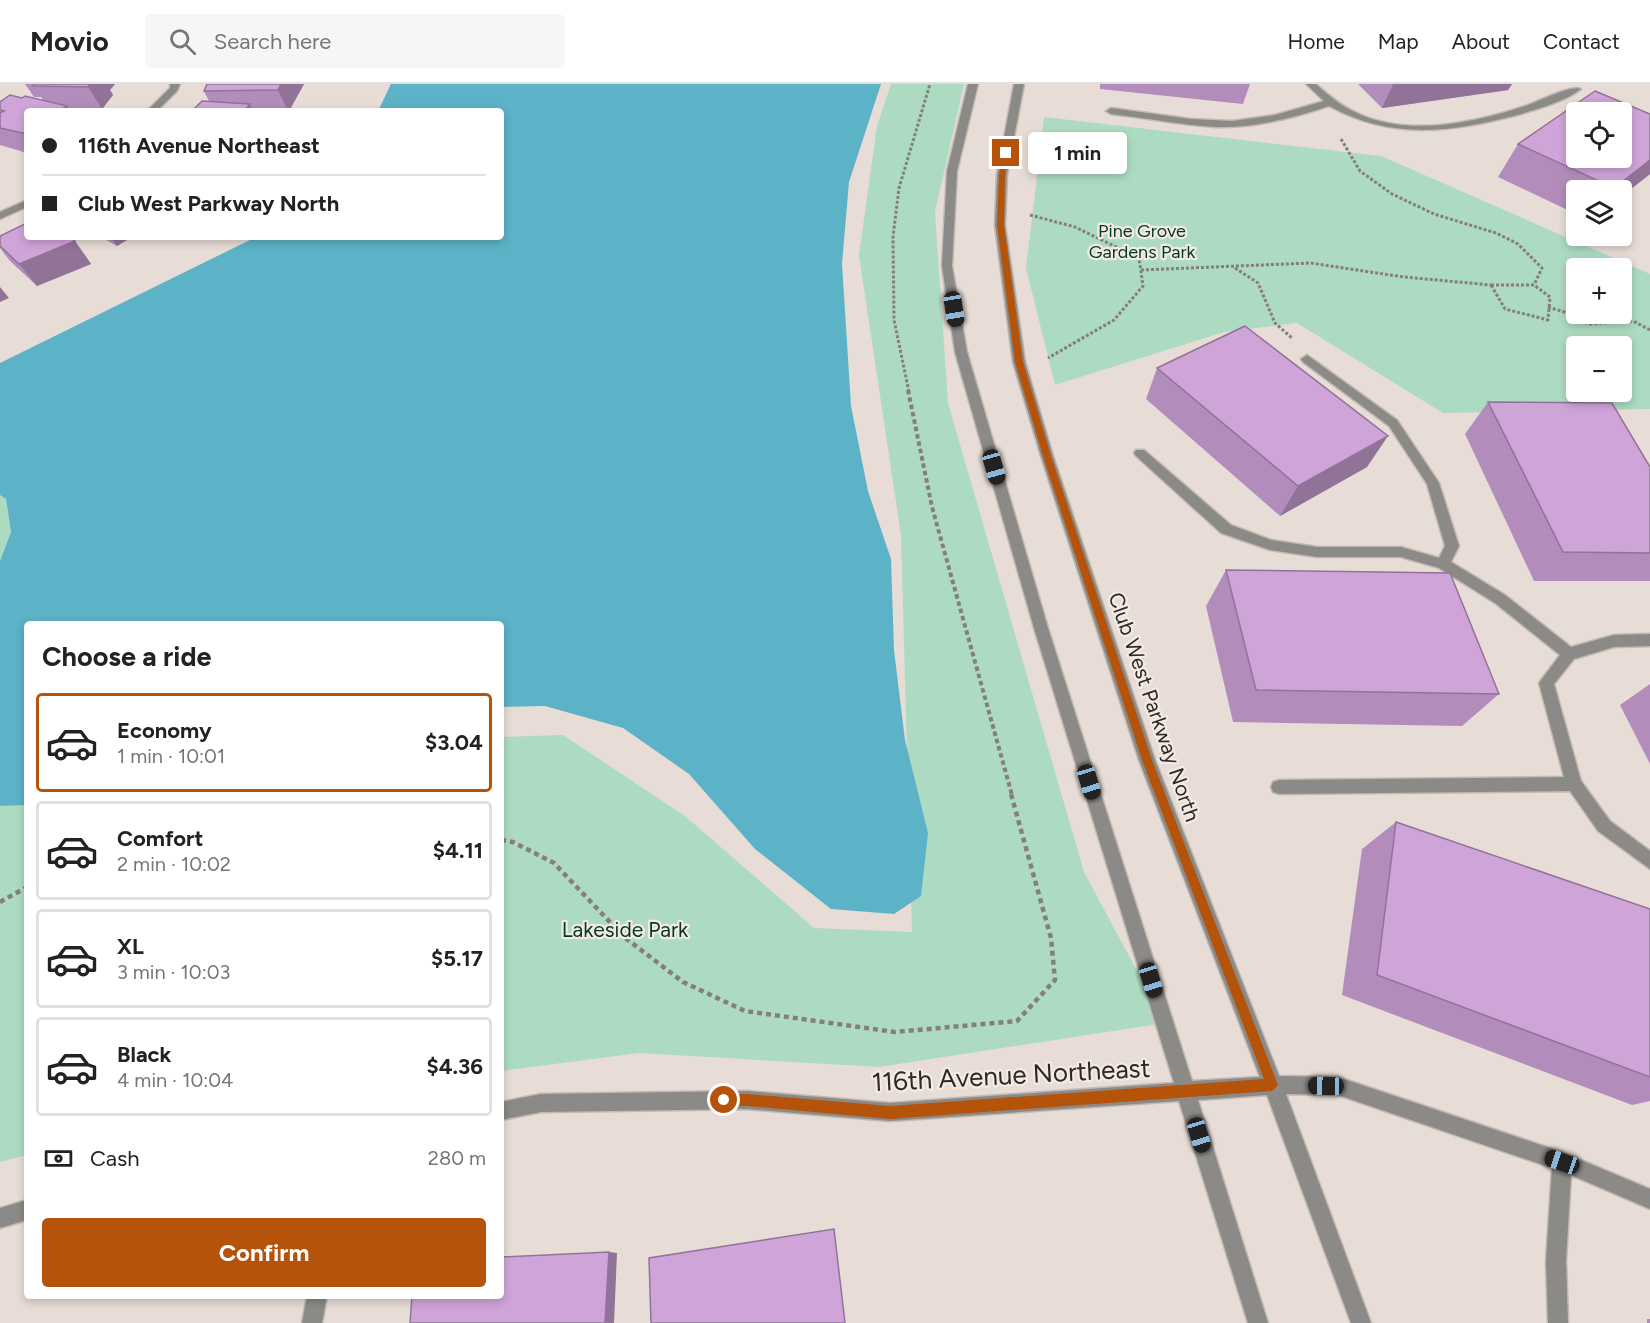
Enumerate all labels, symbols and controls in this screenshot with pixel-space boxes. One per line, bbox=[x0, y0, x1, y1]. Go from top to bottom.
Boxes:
search box bbox=[145, 14, 565, 68]
text: Movio bbox=[30, 24, 109, 58]
icon: search bbox=[166, 25, 199, 58]
text: Search here bbox=[214, 28, 331, 55]
text: Home bbox=[1288, 29, 1345, 54]
text: Map bbox=[1378, 29, 1419, 54]
text: About bbox=[1452, 29, 1510, 54]
text: Contact bbox=[1543, 29, 1620, 54]
map controls bbox=[1566, 102, 1632, 402]
button: locate bbox=[1566, 102, 1632, 168]
text: 116th Avenue Northeast bbox=[78, 132, 320, 159]
callout: 1 min bbox=[1027, 132, 1126, 174]
route end bbox=[992, 139, 1019, 166]
text: 1 min bbox=[1054, 141, 1101, 165]
button: layers bbox=[1566, 180, 1632, 246]
text: Club West Parkway North bbox=[78, 190, 339, 217]
park label: Pine Grove Gardens Park bbox=[1089, 220, 1195, 263]
button: + bbox=[1566, 258, 1632, 324]
car bbox=[942, 290, 966, 328]
button: − bbox=[1566, 336, 1632, 402]
car bbox=[980, 447, 1008, 487]
street label: Club West Parkway North bbox=[1103, 589, 1205, 825]
text: Choose a ride bbox=[42, 640, 211, 673]
icon: car bbox=[45, 716, 99, 770]
text: Economy bbox=[117, 717, 212, 744]
text: $3.04 bbox=[425, 729, 483, 756]
text: 1 min · 10:01 bbox=[117, 744, 225, 768]
car bbox=[1075, 762, 1103, 802]
icon: car bbox=[45, 824, 99, 878]
text: Comfort bbox=[117, 825, 203, 852]
text: $4.11 bbox=[433, 837, 483, 864]
text: 2 min · 10:02 bbox=[117, 852, 231, 876]
park label: Lakeside Park bbox=[562, 917, 689, 942]
icon: car bbox=[45, 932, 99, 986]
text: XL bbox=[117, 933, 144, 960]
text: $5.17 bbox=[431, 945, 483, 972]
text: 3 min · 10:03 bbox=[117, 960, 230, 984]
car bbox=[1137, 960, 1165, 1000]
icon: car bbox=[45, 1040, 99, 1094]
text: Black bbox=[117, 1041, 171, 1068]
street label: 116th Avenue Northeast bbox=[871, 1052, 1151, 1098]
text: $4.36 bbox=[426, 1053, 483, 1080]
text: 4 min · 10:04 bbox=[117, 1068, 234, 1092]
car bbox=[1308, 1077, 1344, 1095]
route start bbox=[710, 1086, 737, 1113]
car bbox=[1185, 1115, 1213, 1155]
icon: cash bbox=[42, 1142, 75, 1175]
text: Cash bbox=[90, 1145, 140, 1172]
text: 280 m bbox=[428, 1146, 486, 1170]
car bbox=[1542, 1148, 1582, 1176]
button: Confirm bbox=[42, 1218, 486, 1287]

